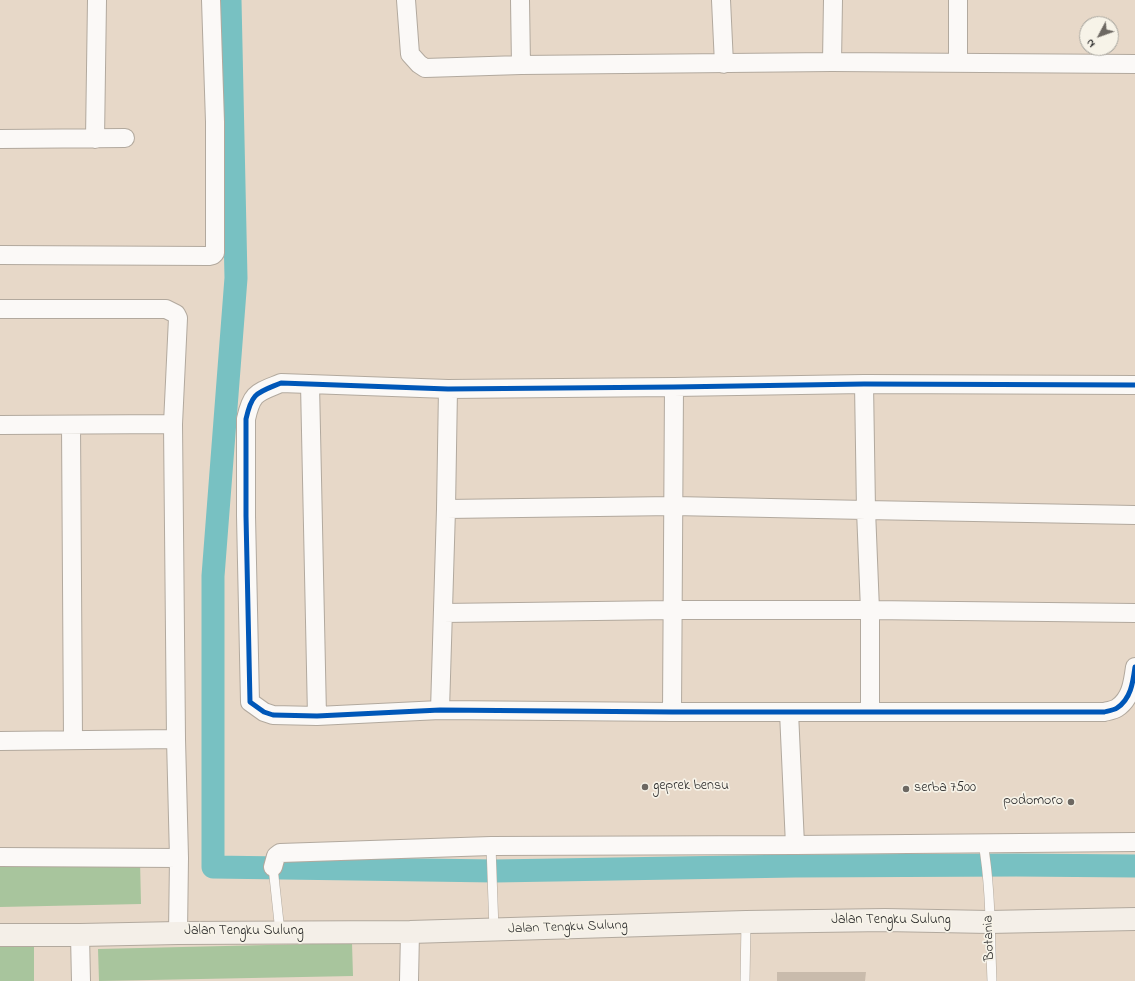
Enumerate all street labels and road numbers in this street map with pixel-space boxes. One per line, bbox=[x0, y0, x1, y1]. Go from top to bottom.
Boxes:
street label: Jalan Tengku Sulung bbox=[831, 913, 951, 929]
street label: Botania bbox=[981, 915, 999, 961]
street label: Jalan Tengku Sulung bbox=[508, 918, 628, 938]
street label: Jalan Tengku Sulung bbox=[184, 924, 304, 940]

